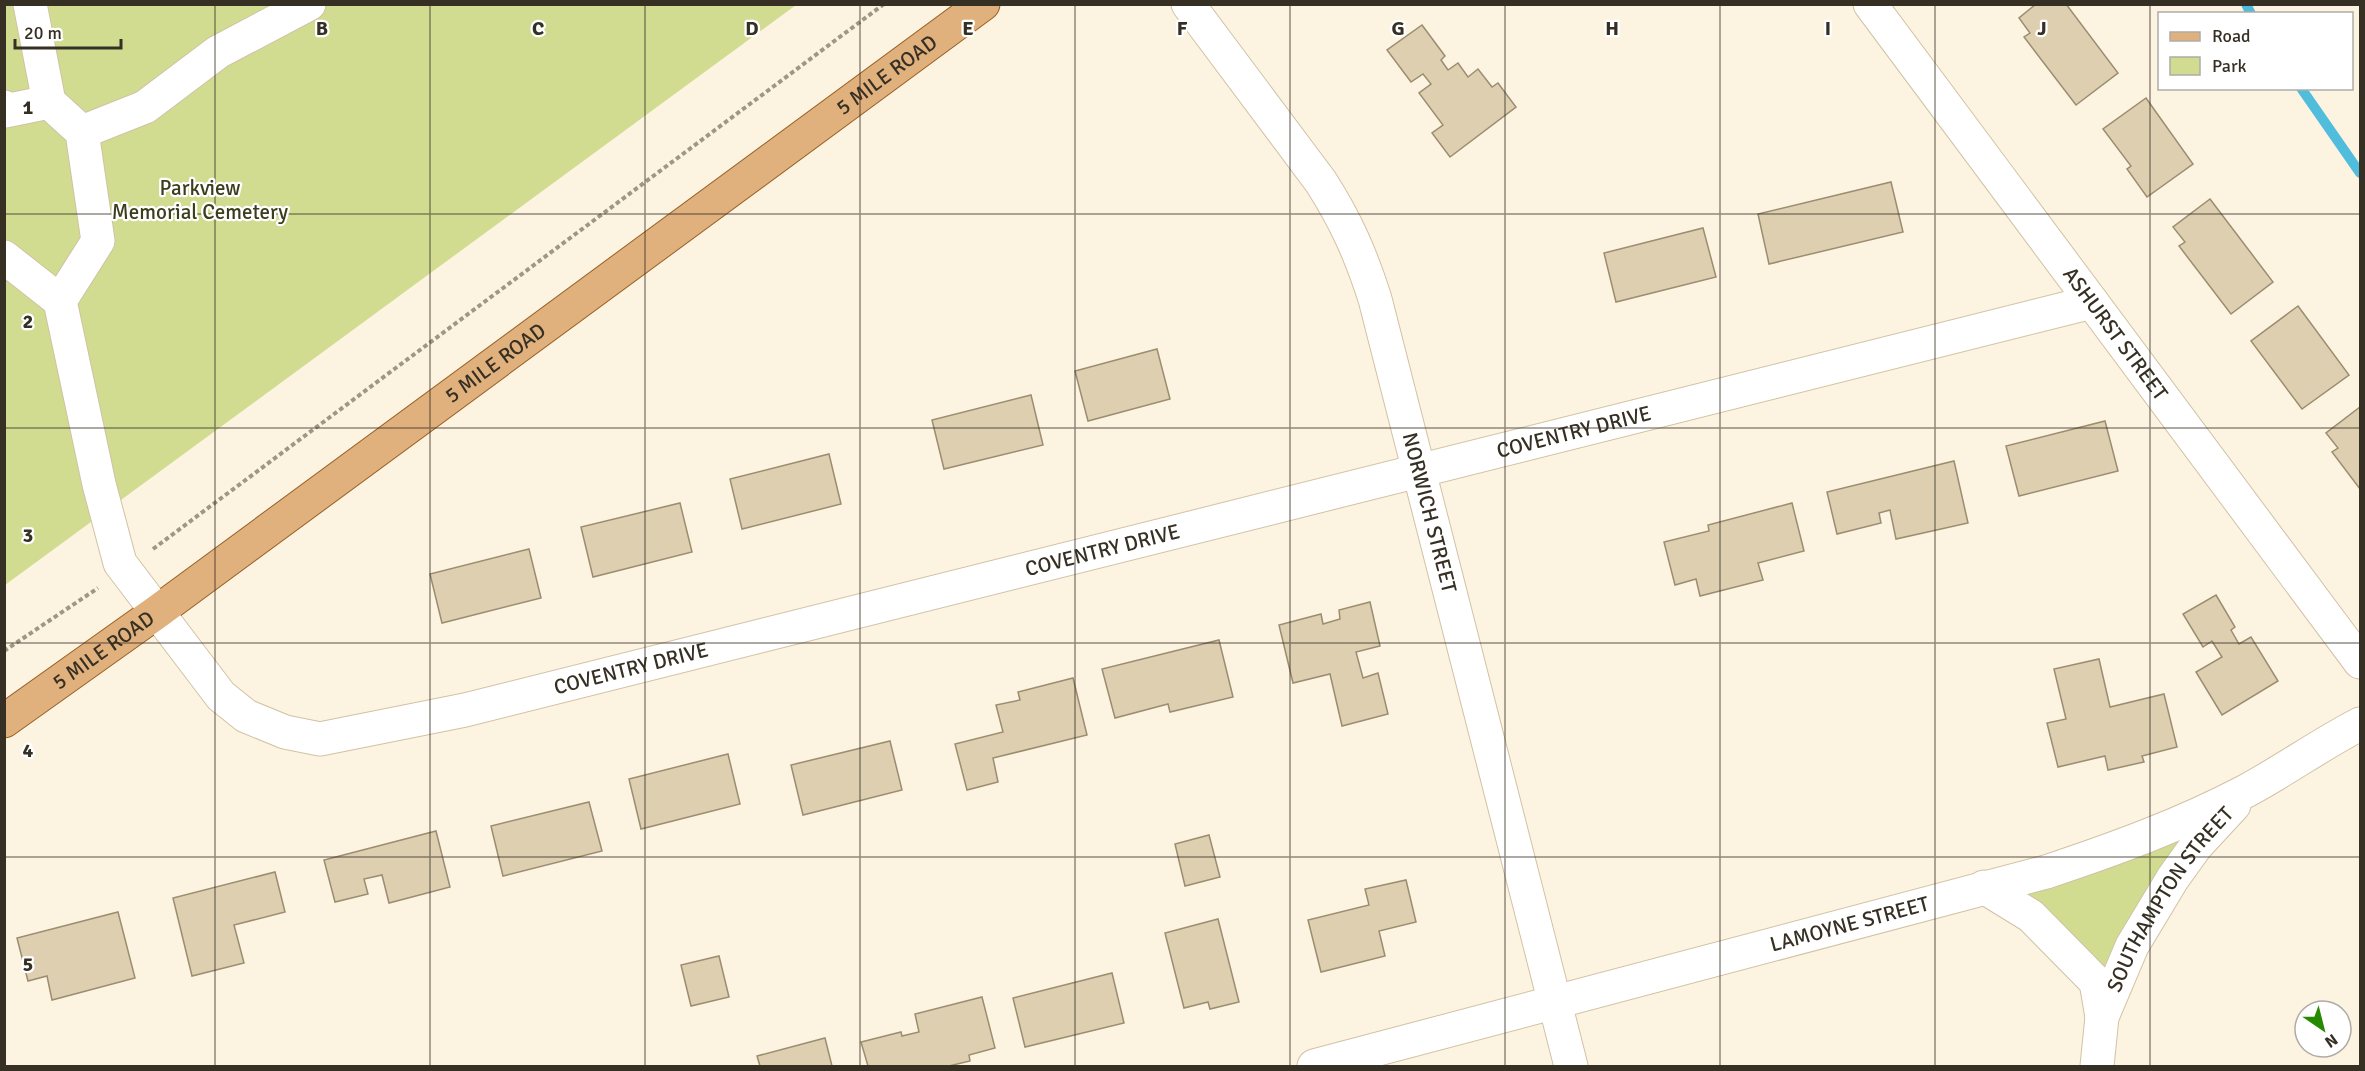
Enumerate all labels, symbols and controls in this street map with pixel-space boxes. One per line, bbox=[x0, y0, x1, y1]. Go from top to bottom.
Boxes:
scale bar bbox=[15, 12, 122, 50]
legend bbox=[2158, 12, 2353, 90]
text: B bbox=[316, 16, 328, 41]
text: C bbox=[532, 16, 544, 41]
text: D bbox=[745, 16, 759, 41]
text: E bbox=[962, 16, 974, 41]
text: F bbox=[1177, 16, 1188, 41]
text: G bbox=[1391, 16, 1405, 41]
text: H bbox=[1605, 16, 1619, 41]
text: I bbox=[1825, 16, 1831, 41]
text: J bbox=[2037, 16, 2047, 41]
text: 20 m bbox=[24, 22, 62, 44]
text: Road bbox=[2212, 25, 2251, 47]
street label: 5 MILE ROAD bbox=[831, 29, 942, 120]
text: Park bbox=[2212, 55, 2247, 77]
text: 1 bbox=[23, 95, 34, 120]
park label: Parkview Memorial Cemetery bbox=[112, 175, 288, 225]
street label: ASHURST STREET bbox=[2057, 262, 2174, 406]
text: 2 bbox=[23, 309, 33, 334]
street label: 5 MILE ROAD bbox=[440, 317, 551, 409]
street label: COVENTRY DRIVE bbox=[1494, 400, 1654, 464]
street label: NORWICH STREET bbox=[1397, 430, 1463, 596]
street label: COVENTRY DRIVE bbox=[1022, 518, 1182, 582]
text: 3 bbox=[23, 523, 33, 548]
street label: 5 MILE ROAD bbox=[47, 605, 159, 695]
street label: COVENTRY DRIVE bbox=[551, 636, 711, 700]
text: 4 bbox=[23, 738, 34, 763]
street label: SOUTHAMPTON STREET bbox=[2101, 801, 2239, 996]
street label: LAMOYNE STREET bbox=[1767, 890, 1933, 958]
text: 5 bbox=[23, 952, 33, 977]
north arrow bbox=[2293, 999, 2353, 1059]
text: N bbox=[2321, 1029, 2341, 1052]

